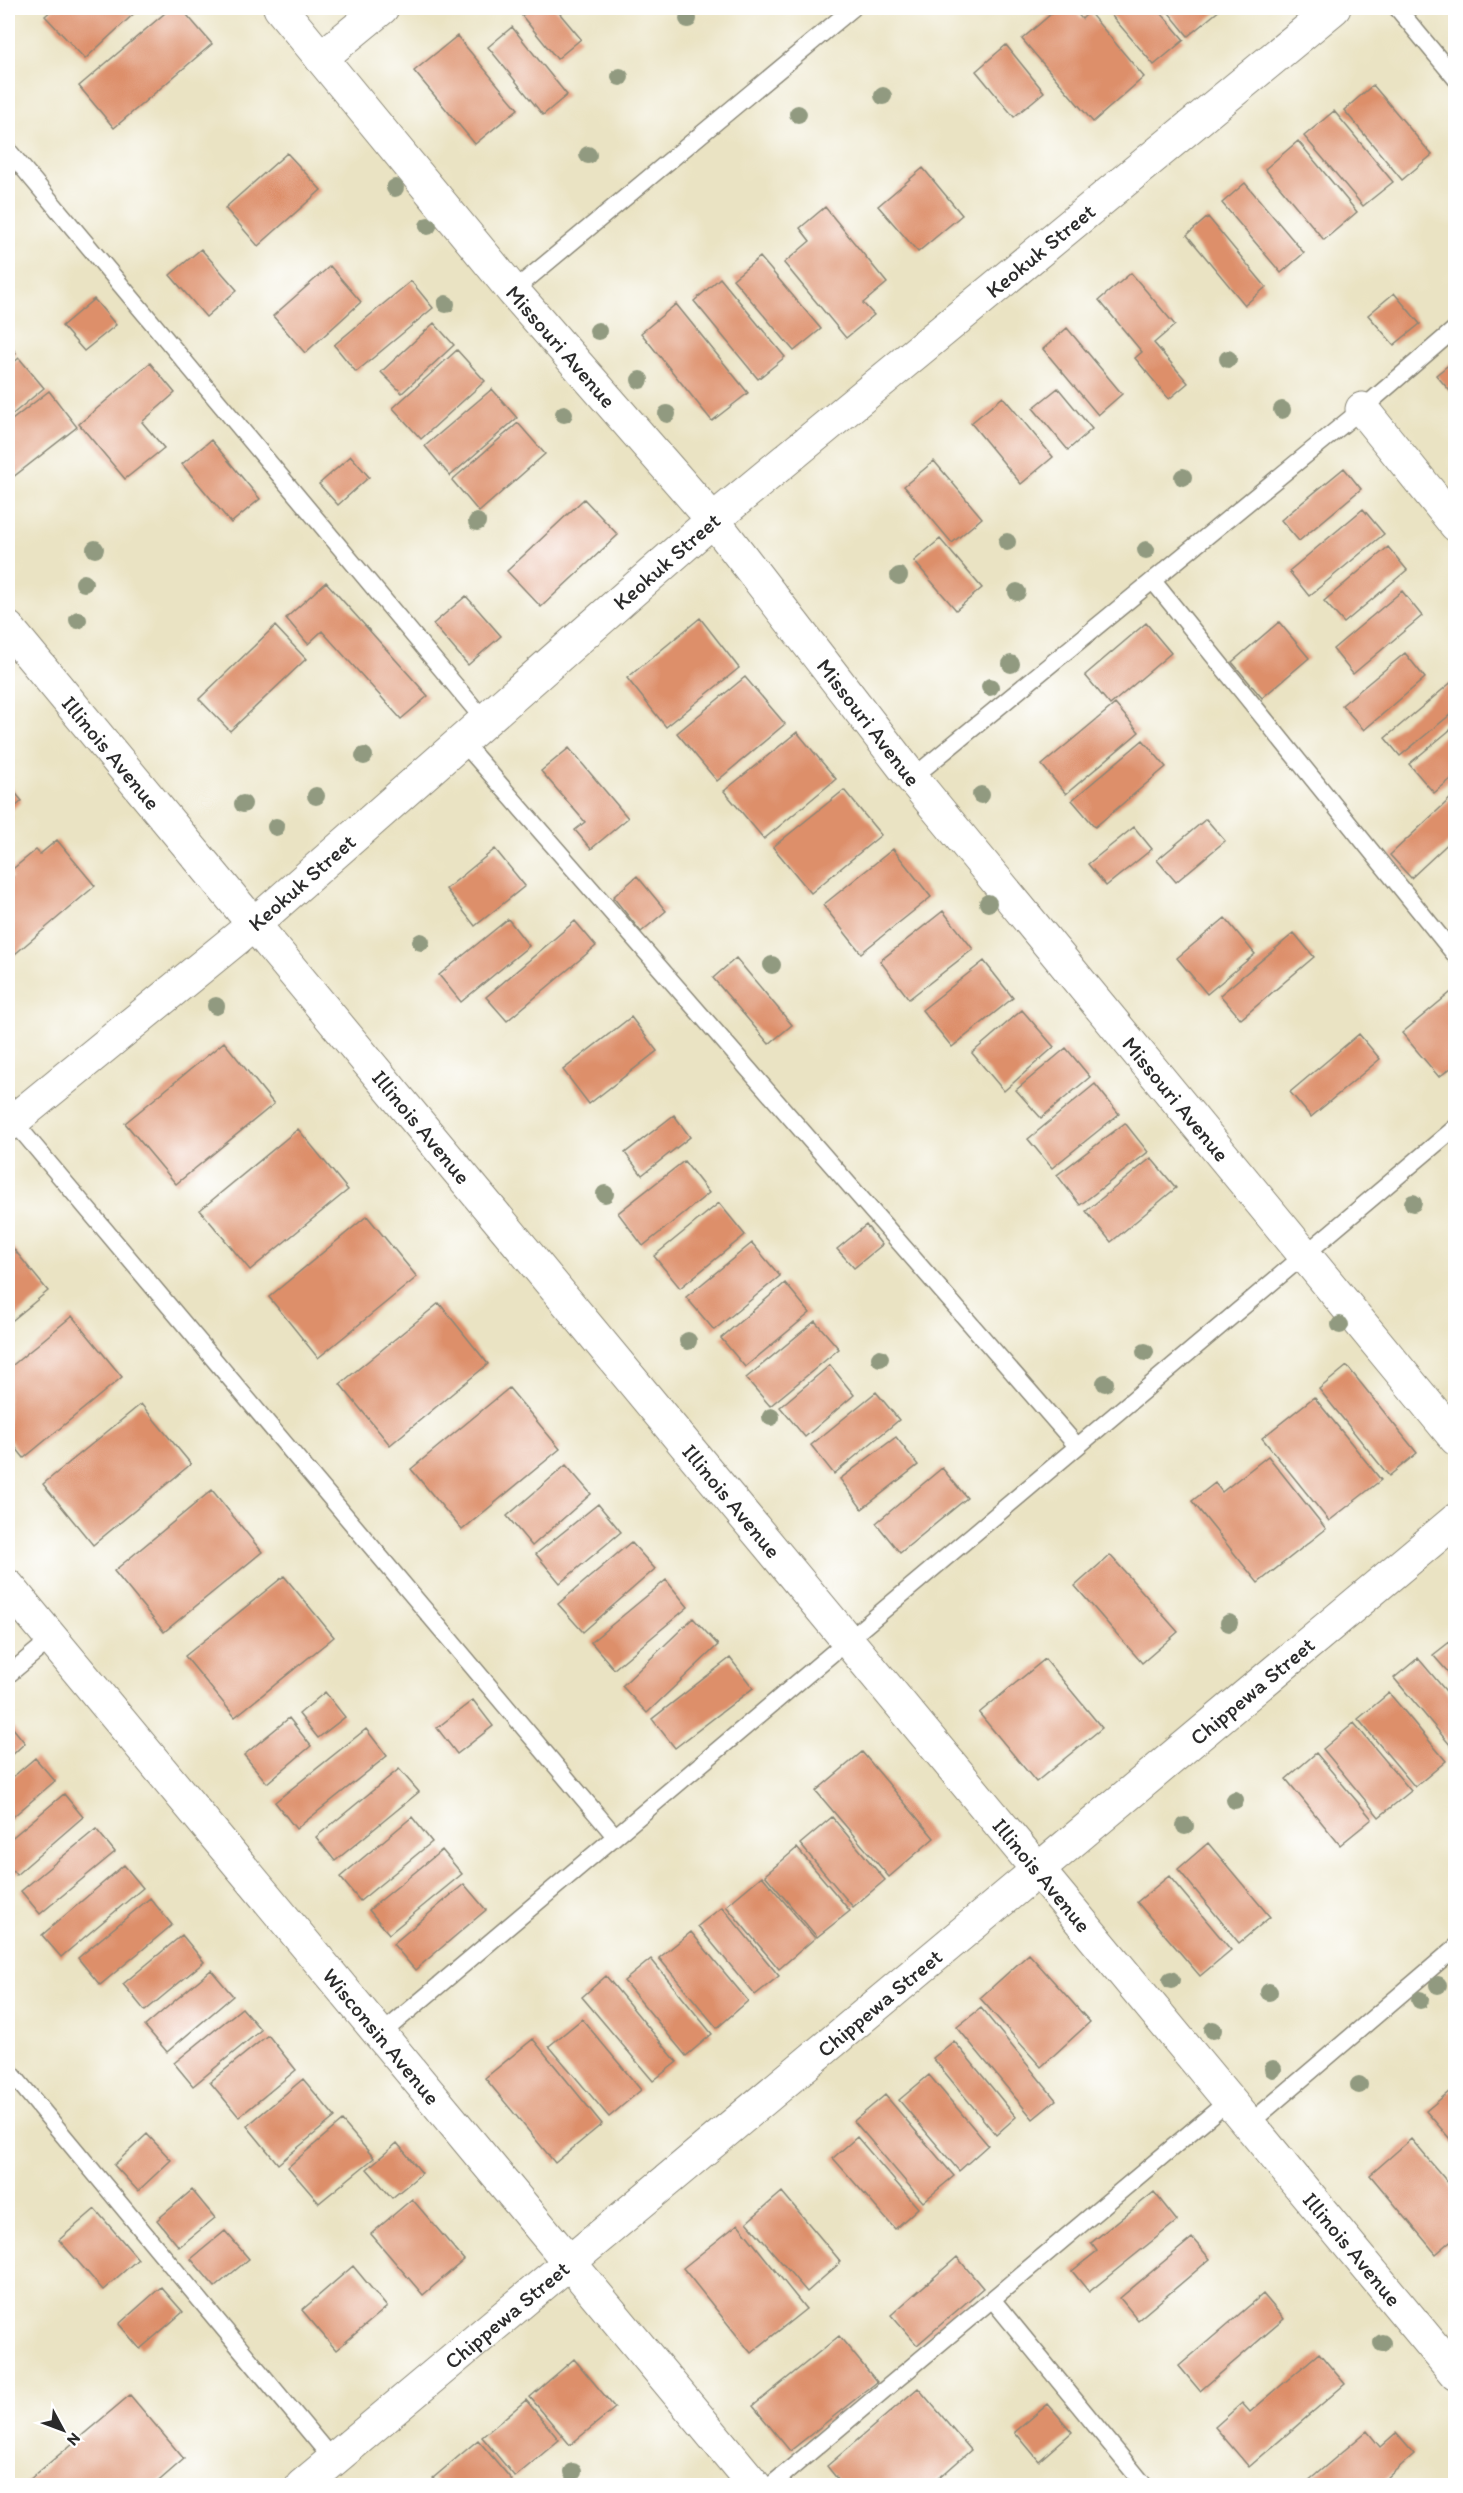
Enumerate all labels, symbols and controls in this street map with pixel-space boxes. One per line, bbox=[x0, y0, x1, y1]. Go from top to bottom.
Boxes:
street label: Keokuk Street bbox=[980, 198, 1101, 304]
street label: Missouri Avenue bbox=[500, 280, 622, 414]
street label: Keokuk Street bbox=[607, 507, 726, 616]
street label: Missouri Avenue bbox=[811, 653, 926, 792]
street label: Illinois Avenue bbox=[56, 690, 166, 816]
street label: Keokuk Street bbox=[243, 828, 361, 937]
street label: Missouri Avenue bbox=[1116, 1031, 1235, 1167]
street label: Illinois Avenue bbox=[366, 1065, 476, 1190]
street label: Illinois Avenue bbox=[676, 1439, 787, 1564]
street label: Chippewa Street bbox=[1184, 1631, 1320, 1751]
street label: Illinois Avenue bbox=[987, 1813, 1097, 1938]
street label: Chippewa Street bbox=[812, 1943, 948, 2063]
street label: Wisconsin Avenue bbox=[317, 1962, 446, 2110]
street label: Illinois Avenue bbox=[1297, 2187, 1407, 2312]
street label: Chippewa Street bbox=[439, 2255, 575, 2375]
north arrow bbox=[33, 2400, 93, 2460]
text: N bbox=[63, 2429, 85, 2450]

